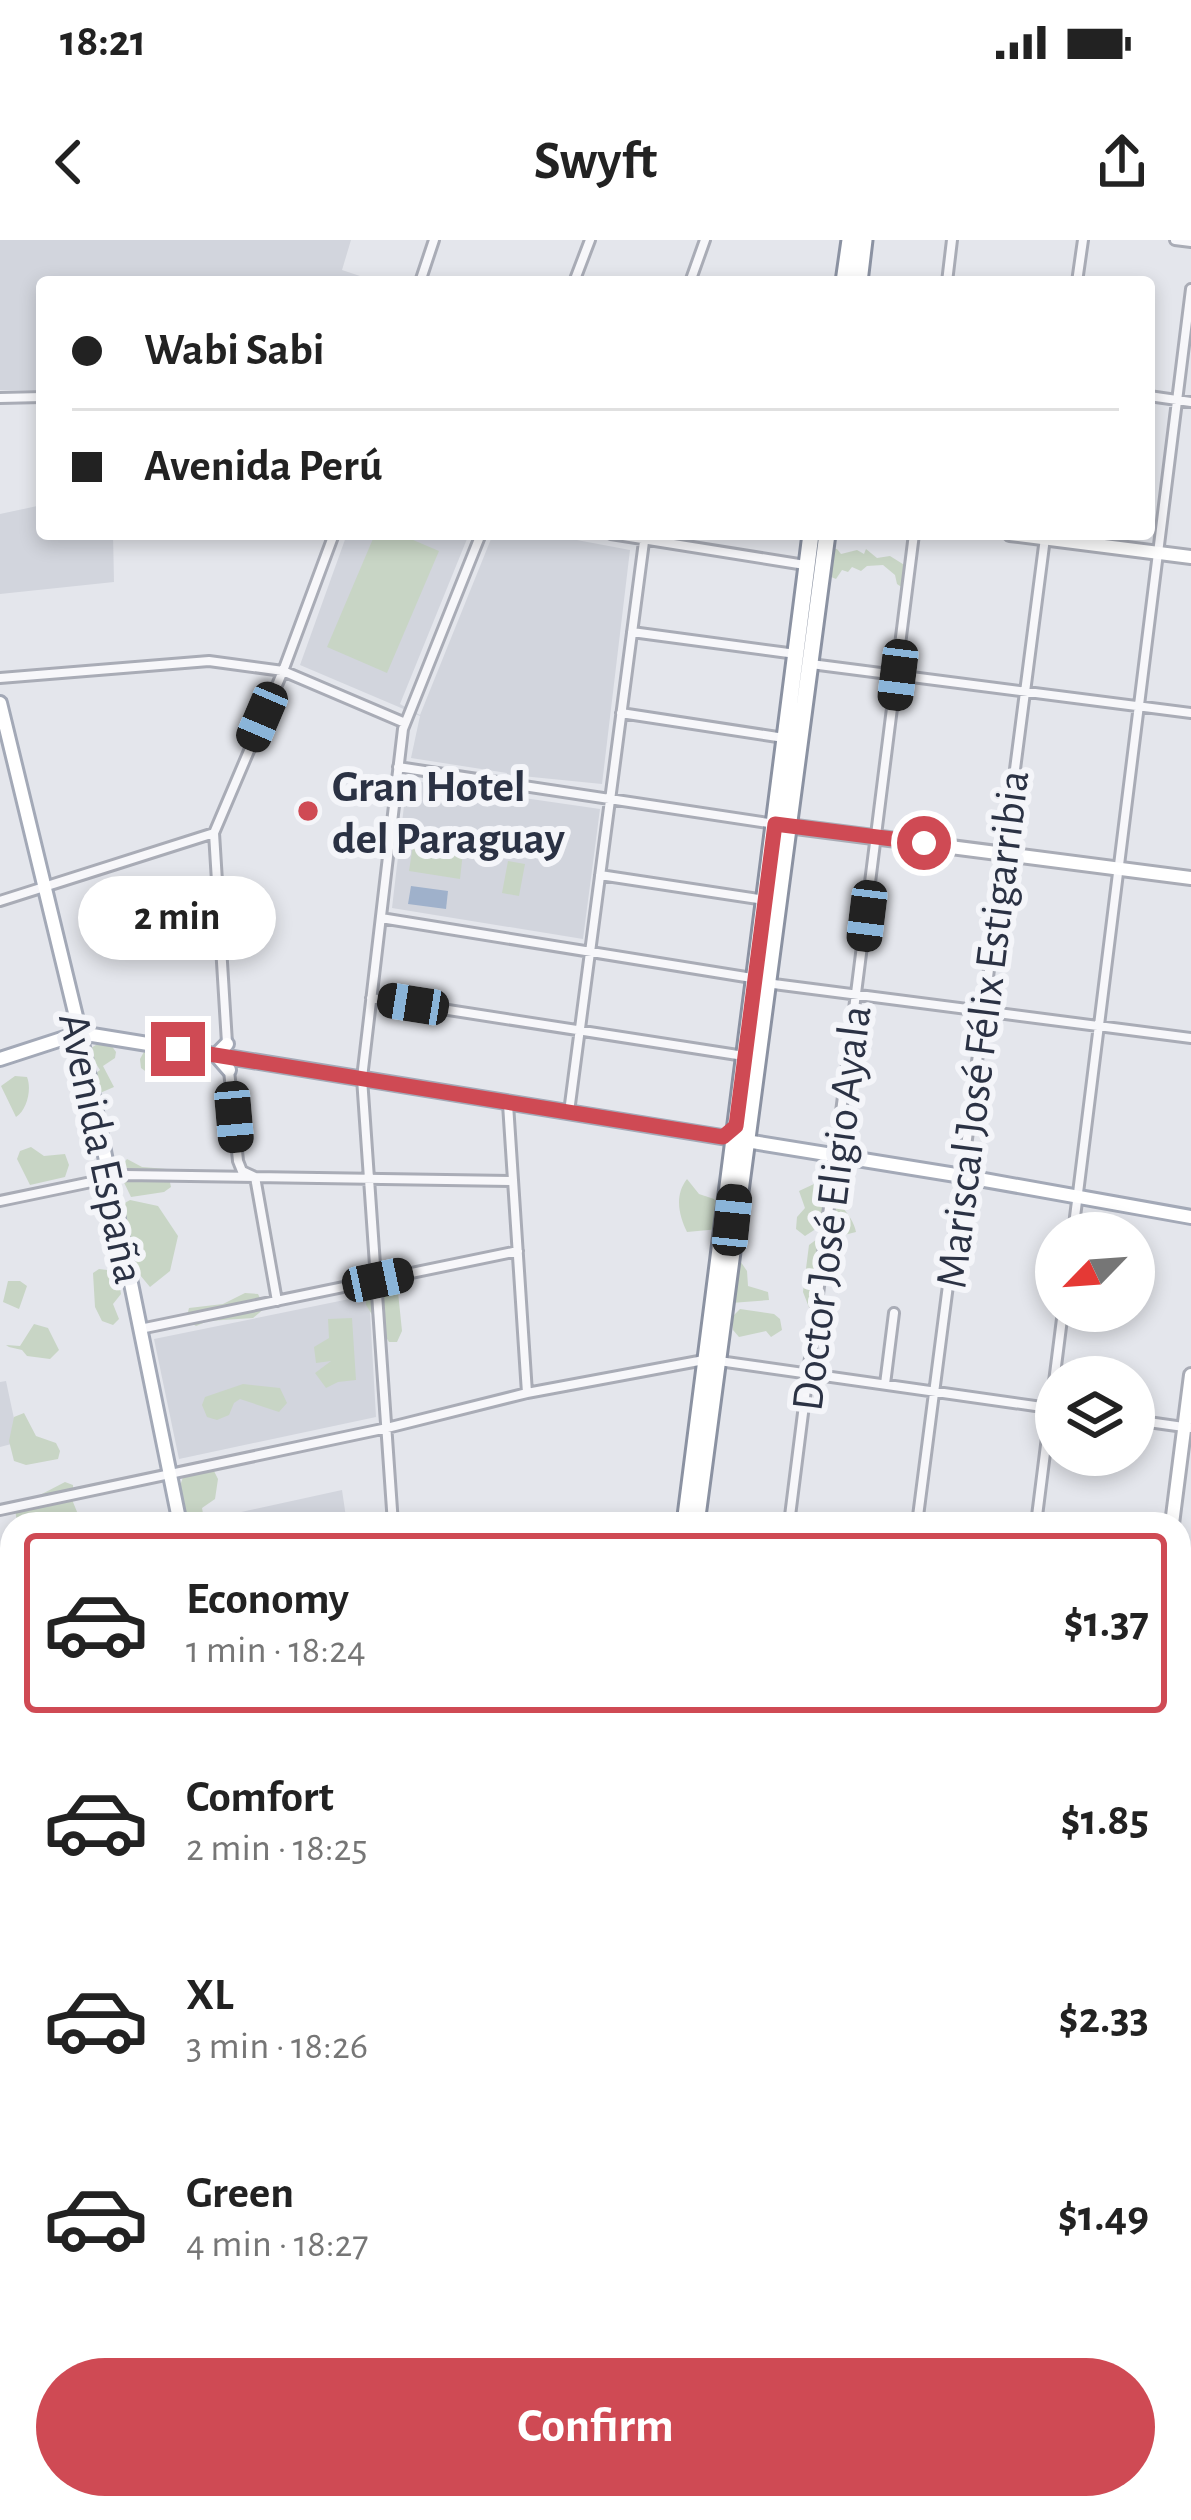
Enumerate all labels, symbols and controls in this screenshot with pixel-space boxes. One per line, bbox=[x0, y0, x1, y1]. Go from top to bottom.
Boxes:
text: 18:21 bbox=[60, 19, 146, 64]
icon: back bbox=[36, 129, 102, 195]
icon: share bbox=[1089, 129, 1155, 195]
text: Swyft bbox=[534, 135, 657, 189]
text: Wabi Sabi bbox=[144, 328, 324, 373]
text: Avenida Perú bbox=[144, 444, 382, 489]
car bbox=[876, 637, 920, 713]
car bbox=[231, 677, 293, 757]
place label: Gran Hotel del Paraguay bbox=[332, 765, 566, 862]
street label: Mariscal José Félix Estigarribia bbox=[929, 768, 1038, 1291]
marker: Gran Hotel del Paraguay bbox=[295, 798, 321, 824]
route start bbox=[897, 816, 951, 870]
callout: 2 min bbox=[79, 875, 277, 959]
car bbox=[845, 878, 889, 954]
text: 2 min bbox=[134, 898, 220, 937]
car bbox=[375, 981, 451, 1027]
street label: Doctor José Eligio Ayala bbox=[785, 1003, 880, 1414]
street label: Avenida España bbox=[50, 1009, 151, 1288]
route end bbox=[151, 1022, 205, 1076]
car bbox=[213, 1080, 255, 1154]
car bbox=[710, 1182, 754, 1258]
north arrow bbox=[1035, 1212, 1155, 1332]
map controls bbox=[1035, 1212, 1155, 1476]
car bbox=[339, 1255, 417, 1305]
button: layers bbox=[1035, 1356, 1155, 1476]
icon: car bbox=[42, 1569, 150, 1677]
text: Economy bbox=[186, 1577, 349, 1622]
text: $1.37 bbox=[1063, 1600, 1149, 1645]
text: 1 min · 18:24 bbox=[186, 1631, 366, 1670]
icon: car bbox=[42, 1767, 150, 1875]
text: Comfort bbox=[186, 1775, 334, 1820]
text: $1.85 bbox=[1061, 1798, 1149, 1843]
text: 2 min · 18:25 bbox=[186, 1829, 368, 1868]
icon: car bbox=[42, 1965, 150, 2073]
text: XL bbox=[186, 1973, 234, 2018]
text: $2.33 bbox=[1058, 1996, 1149, 2041]
text: 3 min · 18:26 bbox=[186, 2027, 368, 2066]
icon: car bbox=[42, 2163, 150, 2271]
text: Green bbox=[186, 2171, 294, 2216]
text: $1.49 bbox=[1058, 2194, 1149, 2239]
text: 4 min · 18:27 bbox=[186, 2225, 369, 2264]
button: Confirm bbox=[36, 2358, 1155, 2496]

